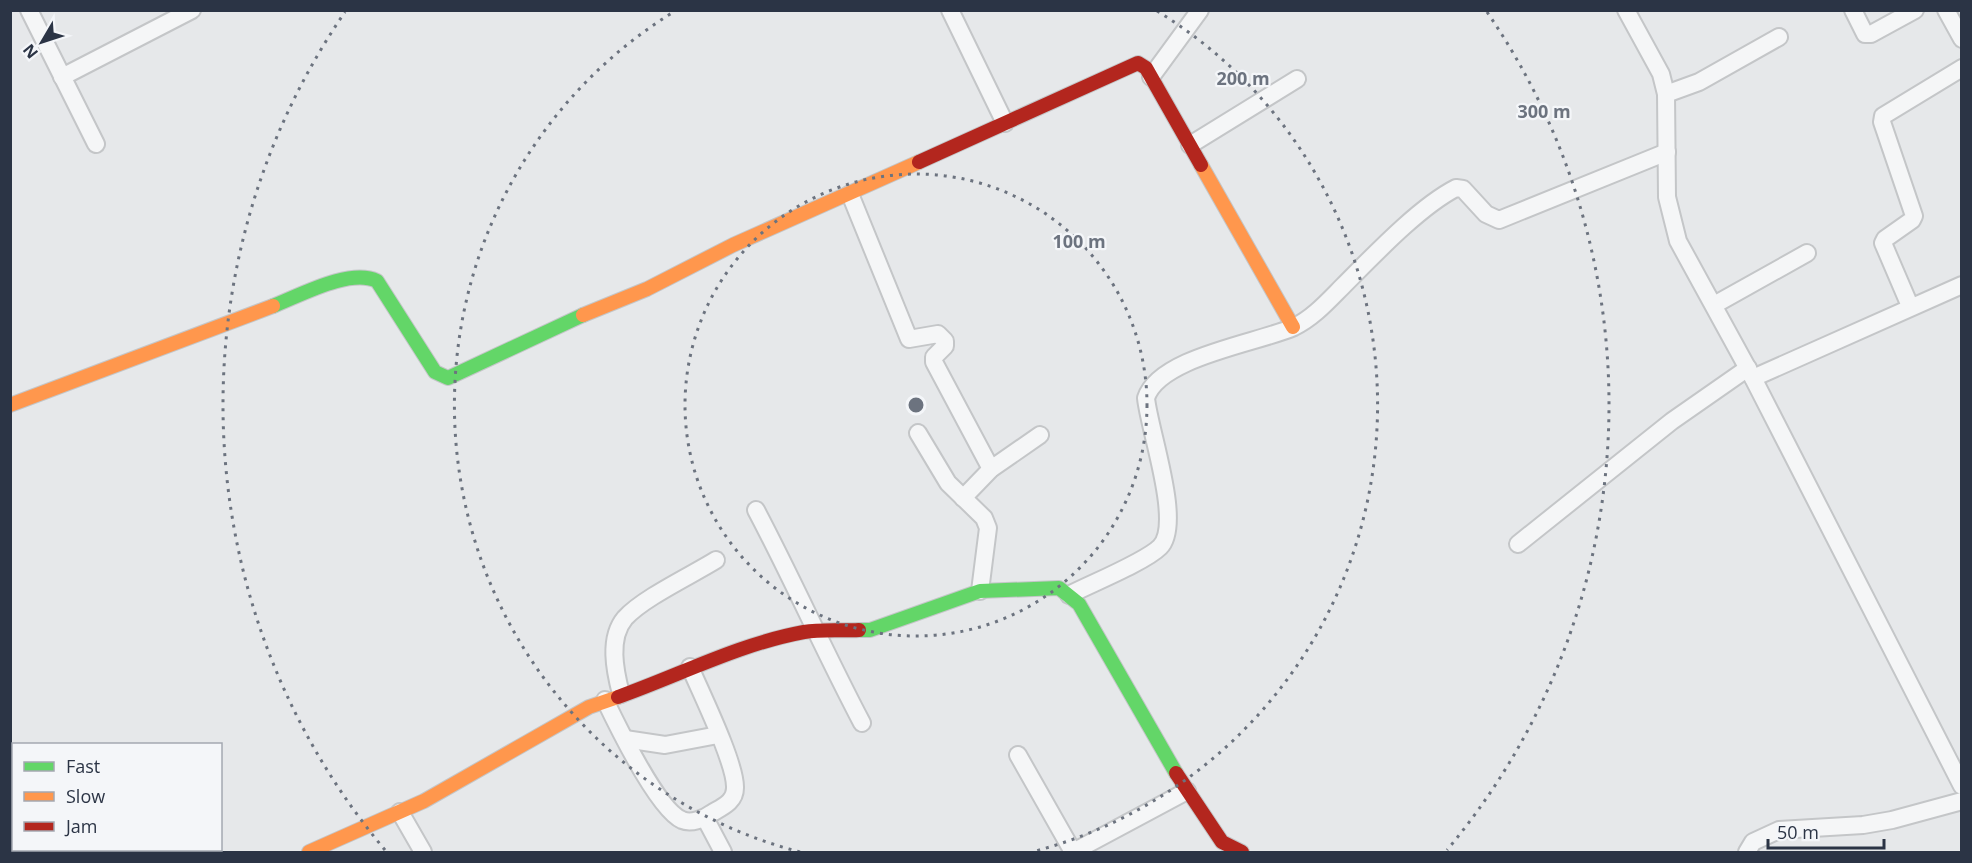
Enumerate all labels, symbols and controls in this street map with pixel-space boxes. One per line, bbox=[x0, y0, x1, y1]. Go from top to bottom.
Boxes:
north arrow bbox=[12, 12, 72, 72]
text: N bbox=[18, 39, 43, 63]
text: 200 m bbox=[1216, 66, 1270, 90]
text: 300 m bbox=[1517, 99, 1571, 123]
text: 100 m bbox=[1052, 229, 1106, 253]
centre of rings bbox=[906, 395, 926, 415]
legend bbox=[12, 743, 222, 851]
text: Fast bbox=[66, 754, 100, 778]
text: Slow bbox=[66, 784, 105, 808]
scale bar bbox=[1768, 812, 1884, 850]
text: Jam bbox=[64, 814, 98, 838]
text: 50 m bbox=[1777, 820, 1819, 844]

